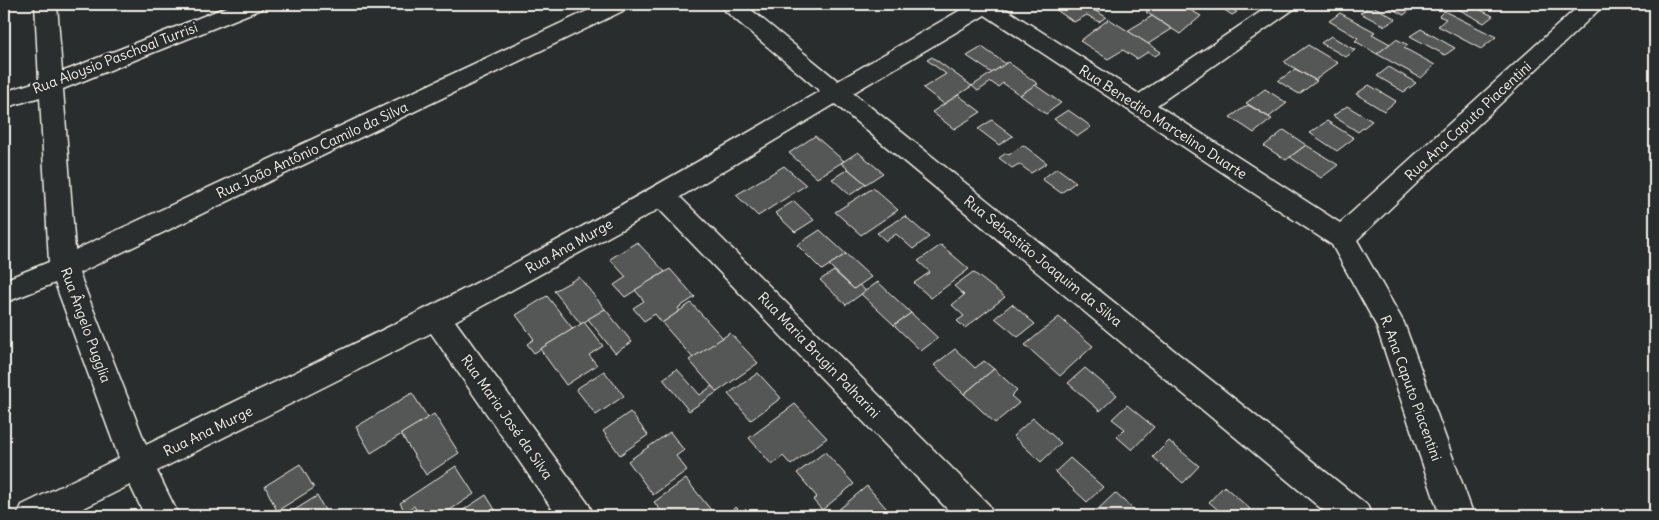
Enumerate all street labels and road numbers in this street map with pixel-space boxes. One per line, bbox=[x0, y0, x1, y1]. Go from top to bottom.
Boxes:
street label: Rua Aloysio Paschoal Turrisi bbox=[30, 18, 200, 98]
street label: Rua Ana Caputo Piacentini bbox=[1401, 58, 1535, 184]
street label: Rua Benedito Marcelino Duarte bbox=[1076, 61, 1250, 183]
street label: Rua João Antônio Camilo da Silva bbox=[213, 98, 411, 202]
street label: Rua Sebastião Joaquim da Silva bbox=[960, 192, 1126, 330]
street label: Rua Ana Murge bbox=[522, 215, 616, 277]
street label: Rua Ângelo Pugglia bbox=[57, 265, 115, 385]
street label: Rua Maria Brugin Palharini bbox=[754, 288, 884, 422]
street label: R. Ana Caputo Piacentini bbox=[1376, 313, 1446, 463]
street label: Rua Maria José da Silva bbox=[457, 351, 557, 483]
street label: Rua Ana Murge bbox=[160, 402, 256, 460]

